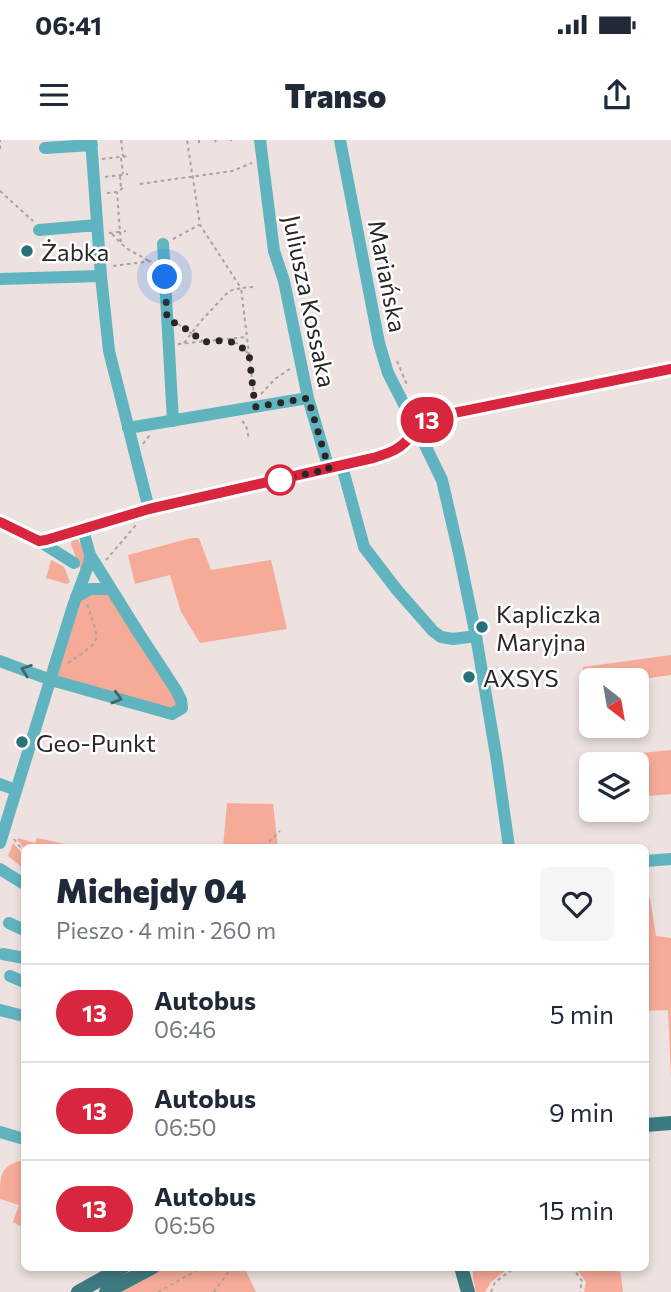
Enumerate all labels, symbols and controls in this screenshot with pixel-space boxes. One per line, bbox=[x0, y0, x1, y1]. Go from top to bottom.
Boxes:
text: 06:41 bbox=[35, 9, 102, 40]
text: Transo bbox=[285, 75, 386, 115]
icon: menu bbox=[35, 76, 73, 114]
icon: share bbox=[598, 76, 636, 114]
street label: Juliusza Kossaka bbox=[278, 212, 342, 390]
street label: Mariańska bbox=[363, 217, 413, 335]
place label: Żabka bbox=[41, 237, 109, 266]
marker: Żabka bbox=[19, 243, 35, 259]
your location bbox=[147, 259, 182, 294]
line badge: 13 bbox=[396, 397, 458, 443]
text: 13 bbox=[415, 405, 439, 434]
unlabelled marker bbox=[265, 465, 295, 495]
place label: Kapliczka Maryjna bbox=[496, 599, 600, 656]
marker: Kapliczka Maryjna bbox=[474, 619, 490, 635]
place label: AXSYS bbox=[483, 663, 559, 692]
one-way arrow bbox=[20, 664, 32, 678]
north arrow bbox=[579, 668, 649, 738]
map controls bbox=[579, 668, 649, 822]
marker: AXSYS bbox=[461, 669, 477, 685]
one-way arrow bbox=[110, 690, 122, 705]
place label: Geo-Punkt bbox=[36, 728, 156, 757]
marker: Geo-Punkt bbox=[14, 734, 30, 750]
button: layers bbox=[579, 752, 649, 822]
button: heart bbox=[540, 867, 614, 941]
text: Michejdy 04 bbox=[56, 869, 247, 910]
text: Pieszo · 4 min · 260 m bbox=[56, 916, 276, 944]
text: Autobus bbox=[154, 984, 256, 1015]
text: 13 bbox=[82, 998, 107, 1027]
text: 5 min bbox=[550, 998, 614, 1029]
text: 06:46 bbox=[154, 1015, 216, 1043]
text: Autobus bbox=[154, 1082, 256, 1113]
text: 13 bbox=[82, 1096, 107, 1125]
text: 9 min bbox=[549, 1096, 614, 1127]
text: 06:50 bbox=[154, 1113, 217, 1141]
text: Autobus bbox=[154, 1180, 256, 1211]
text: 13 bbox=[82, 1194, 107, 1223]
text: 15 min bbox=[539, 1194, 614, 1225]
text: 06:56 bbox=[154, 1211, 216, 1239]

